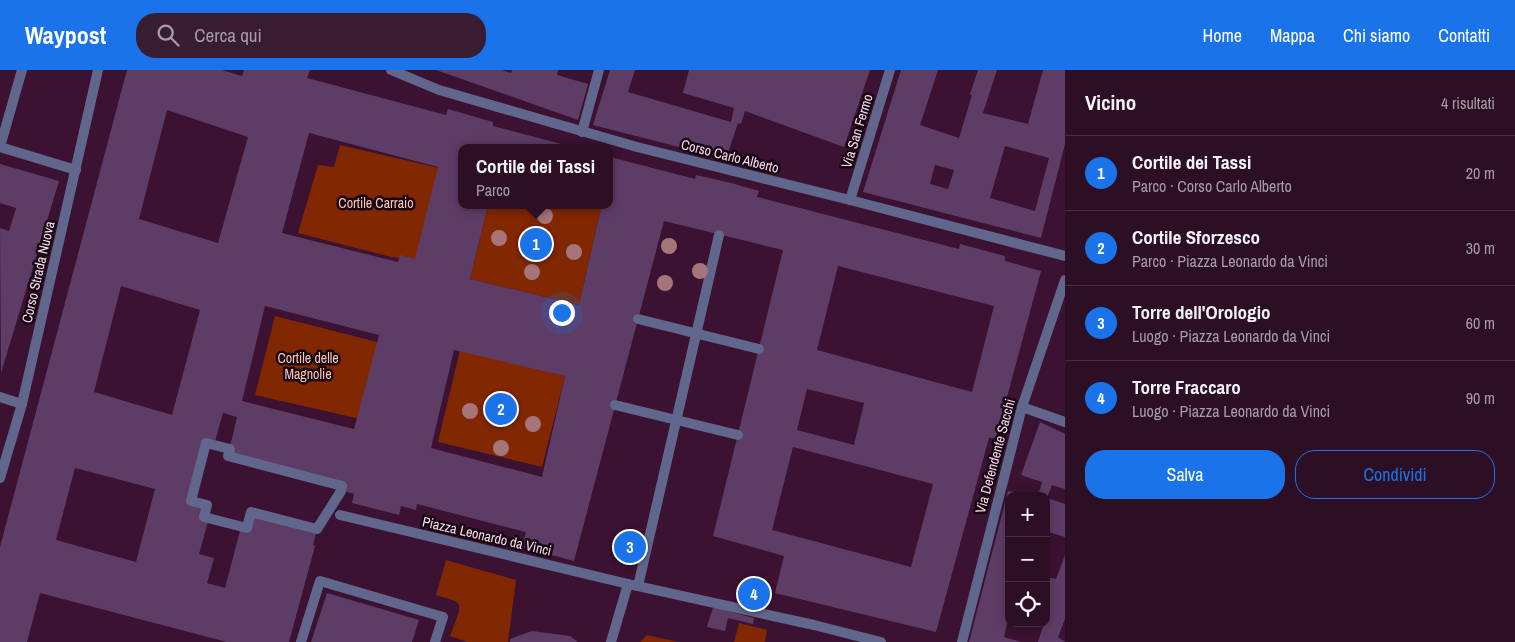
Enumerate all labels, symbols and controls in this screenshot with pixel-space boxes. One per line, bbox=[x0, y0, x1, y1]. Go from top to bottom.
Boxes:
search box bbox=[136, 13, 486, 58]
text: Waypost bbox=[25, 19, 106, 51]
icon: search bbox=[154, 21, 182, 49]
text: Cerca qui bbox=[194, 22, 262, 48]
text: Home bbox=[1203, 23, 1242, 48]
text: Mappa bbox=[1270, 23, 1315, 48]
text: Chi siamo bbox=[1343, 23, 1410, 48]
text: Contatti bbox=[1438, 23, 1490, 48]
text: Vicino bbox=[1085, 88, 1136, 117]
street label: Via San Fermo bbox=[837, 92, 877, 170]
text: 4 risultati bbox=[1441, 92, 1495, 114]
street label: Corso Carlo Alberto bbox=[679, 135, 781, 177]
popup bbox=[458, 144, 613, 209]
text: Cortile dei Tassi bbox=[1132, 149, 1251, 175]
text: Cortile dei Tassi bbox=[476, 153, 595, 179]
text: 1 bbox=[1097, 162, 1105, 184]
text: 20 m bbox=[1466, 162, 1495, 184]
text: Parco · Corso Carlo Alberto bbox=[1132, 175, 1292, 197]
text: Parco bbox=[476, 179, 510, 201]
park label: Cortile Carraio bbox=[338, 194, 414, 212]
street label: Corso Strada Nuova bbox=[18, 219, 59, 325]
text: Cortile Sforzesco bbox=[1132, 224, 1260, 250]
pin: 1 bbox=[520, 225, 552, 263]
text: 2 bbox=[1097, 237, 1105, 259]
text: 30 m bbox=[1466, 237, 1495, 259]
text: Parco · Piazza Leonardo da Vinci bbox=[1132, 250, 1328, 272]
text: Torre dell'Orologio bbox=[1132, 299, 1271, 325]
your location bbox=[549, 300, 575, 326]
text: 3 bbox=[1097, 312, 1105, 334]
text: 60 m bbox=[1466, 312, 1495, 334]
text: Luogo · Piazza Leonardo da Vinci bbox=[1132, 325, 1330, 347]
park label: Cortile delle Magnolie bbox=[277, 349, 339, 383]
text: Torre Fraccaro bbox=[1132, 374, 1241, 400]
text: 4 bbox=[1097, 387, 1105, 409]
text: 90 m bbox=[1466, 387, 1495, 409]
pin: 2 bbox=[485, 390, 517, 428]
street label: Via Defendente Sacchi bbox=[971, 397, 1019, 515]
text: Luogo · Piazza Leonardo da Vinci bbox=[1132, 400, 1330, 422]
button: Salva bbox=[1085, 450, 1285, 499]
button: Condividi bbox=[1295, 450, 1495, 499]
map controls bbox=[1005, 492, 1050, 627]
button: + bbox=[1005, 492, 1050, 537]
street label: Piazza Leonardo da Vinci bbox=[421, 512, 553, 560]
pin: 3 bbox=[614, 528, 646, 566]
button: − bbox=[1005, 537, 1050, 582]
pin: 4 bbox=[738, 575, 770, 613]
button: locate bbox=[1005, 582, 1050, 627]

